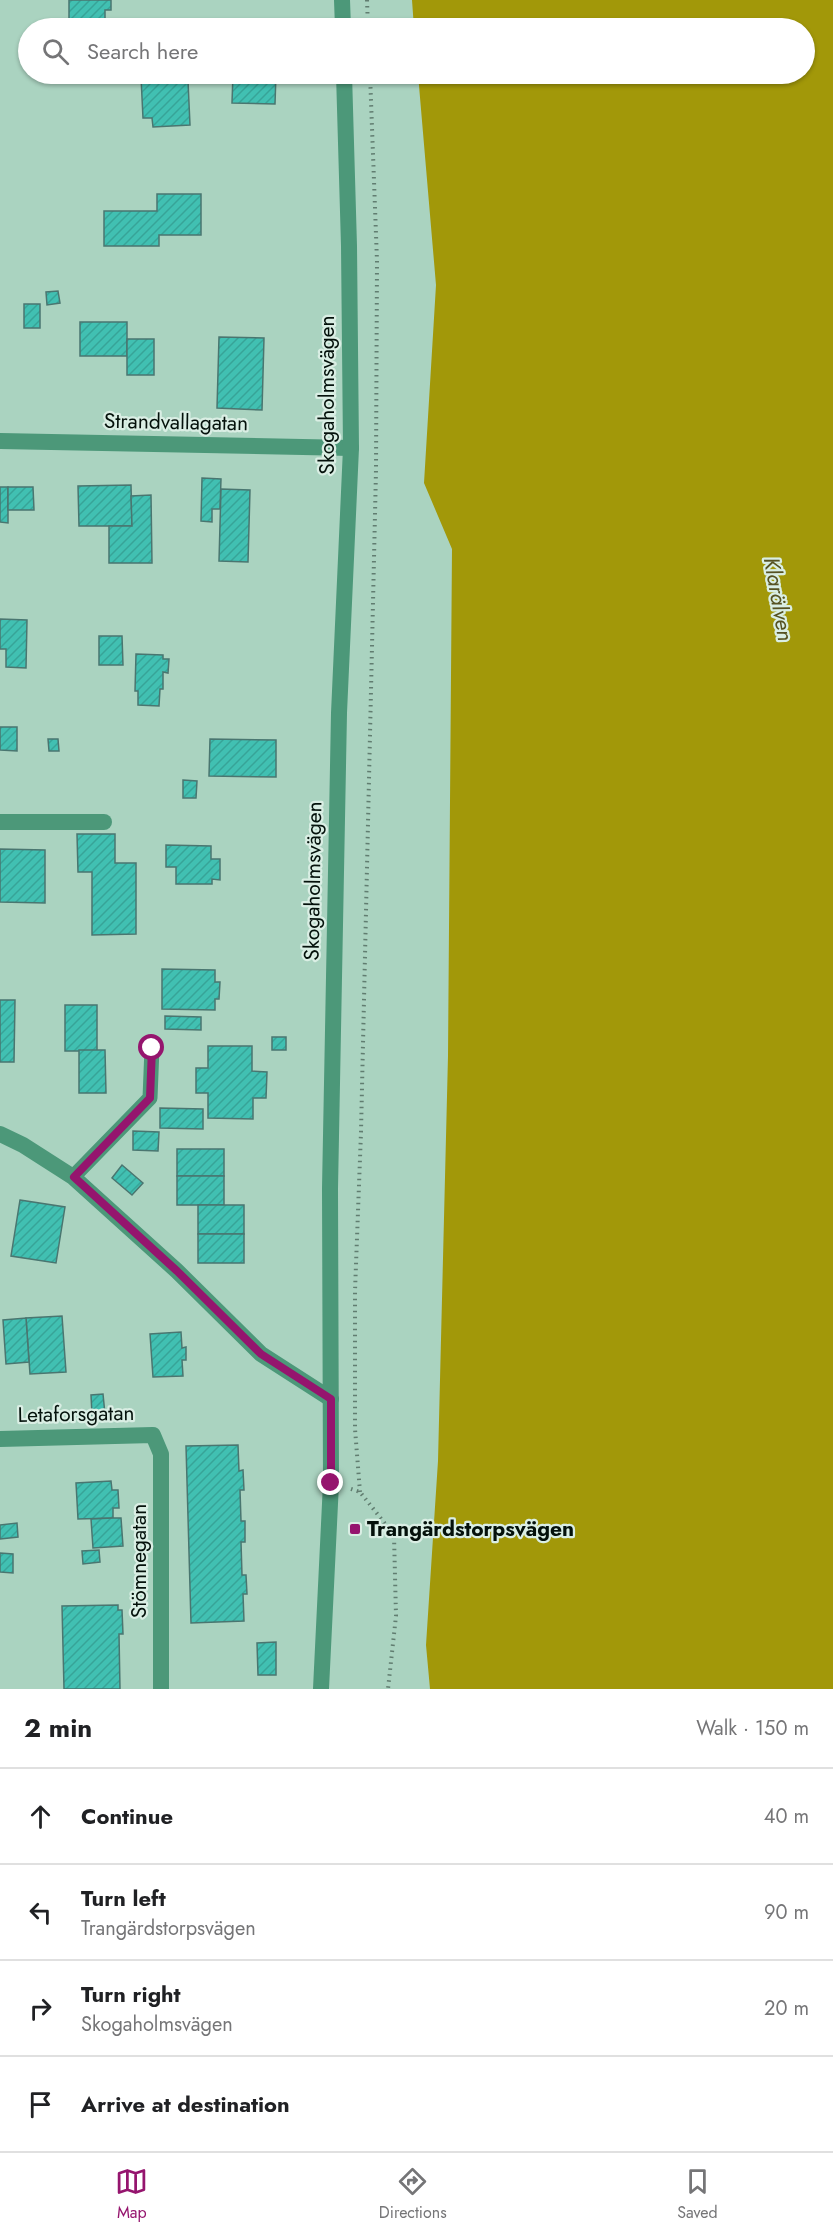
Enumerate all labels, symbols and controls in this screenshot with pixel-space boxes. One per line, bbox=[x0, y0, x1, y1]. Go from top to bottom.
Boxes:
search box bbox=[18, 18, 815, 84]
icon: search bbox=[39, 35, 72, 68]
text: Search here bbox=[87, 35, 198, 67]
street label: Skogaholmsvägen bbox=[312, 315, 342, 475]
street label: Strandvallagatan bbox=[104, 406, 248, 438]
water label: Klarälven bbox=[756, 554, 802, 644]
street label: Skogaholmsvägen bbox=[297, 801, 329, 961]
route start bbox=[138, 1034, 164, 1060]
street label: Letaforsgatan bbox=[17, 1398, 135, 1430]
route end bbox=[317, 1469, 343, 1495]
street label: Stömnegatan bbox=[124, 1504, 154, 1618]
place label: Trangärdstorpsvägen bbox=[367, 1514, 574, 1544]
marker: Trangärdstorpsvägen bbox=[348, 1522, 362, 1536]
text: 2 min bbox=[24, 1709, 92, 1747]
text: Walk · 150 m bbox=[696, 1714, 809, 1743]
icon: ahead bbox=[24, 1800, 57, 1833]
text: Continue bbox=[81, 1800, 173, 1832]
text: 40 m bbox=[764, 1802, 809, 1831]
text: Turn left bbox=[81, 1882, 166, 1914]
icon: left bbox=[24, 1896, 57, 1929]
text: 90 m bbox=[764, 1898, 809, 1927]
text: Trangärdstorpsvägen bbox=[81, 1914, 256, 1943]
text: Turn right bbox=[81, 1978, 181, 2010]
icon: right bbox=[24, 1992, 57, 2025]
text: 20 m bbox=[764, 1994, 809, 2023]
text: Skogaholmsvägen bbox=[81, 2010, 233, 2039]
icon: arrive bbox=[24, 2088, 57, 2121]
text: Arrive at destination bbox=[81, 2088, 290, 2120]
tab: Map bbox=[115, 2165, 148, 2224]
tab: Directions bbox=[379, 2165, 447, 2224]
tab: Saved bbox=[677, 2165, 718, 2224]

